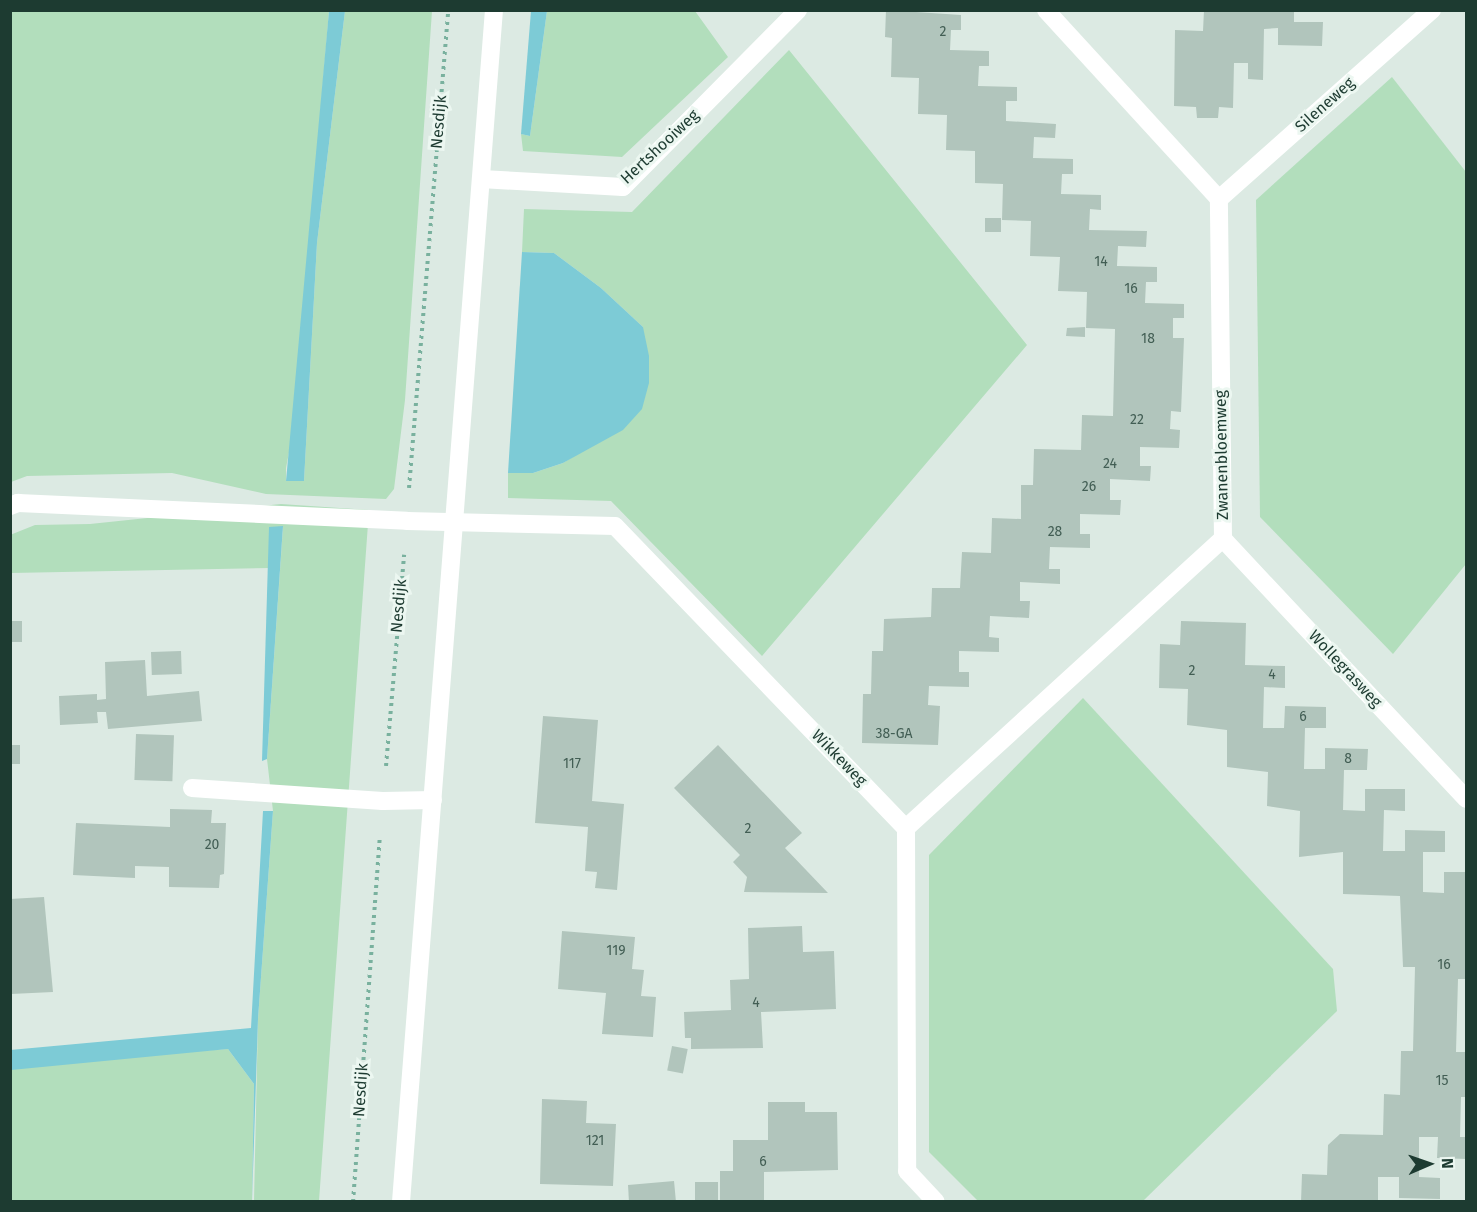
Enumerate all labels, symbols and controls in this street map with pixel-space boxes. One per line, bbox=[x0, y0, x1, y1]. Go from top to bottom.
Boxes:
house number: 2 bbox=[940, 24, 946, 40]
street label: Sileneweg bbox=[1291, 73, 1359, 137]
street label: Nesdijk bbox=[427, 94, 451, 150]
street label: Hertshooiweg bbox=[617, 106, 703, 188]
house number: 14 bbox=[1094, 254, 1108, 270]
house number: 16 bbox=[1124, 281, 1138, 297]
house number: 18 bbox=[1141, 331, 1155, 347]
street label: Zwanenbloemweg bbox=[1211, 390, 1233, 520]
house number: 22 bbox=[1130, 412, 1144, 428]
house number: 24 bbox=[1103, 456, 1117, 472]
house number: 26 bbox=[1082, 479, 1096, 495]
house number: 28 bbox=[1048, 524, 1062, 540]
street label: Nesdijk bbox=[387, 578, 411, 634]
street label: Wollegrasweg bbox=[1304, 626, 1386, 712]
house number: 2 bbox=[1189, 663, 1195, 679]
house number: 4 bbox=[1268, 667, 1276, 683]
house number: 6 bbox=[1299, 709, 1307, 725]
street label: Wikkeweg bbox=[807, 726, 871, 790]
house number: 38-GA bbox=[875, 726, 913, 742]
house number: 8 bbox=[1344, 751, 1352, 767]
house number: 117 bbox=[563, 756, 581, 772]
house number: 2 bbox=[745, 821, 751, 837]
house number: 20 bbox=[205, 837, 219, 853]
house number: 119 bbox=[606, 943, 626, 959]
house number: 16 bbox=[1437, 957, 1451, 973]
house number: 4 bbox=[752, 995, 760, 1011]
street label: Nesdijk bbox=[350, 1062, 372, 1118]
house number: 15 bbox=[1435, 1073, 1449, 1089]
house number: 121 bbox=[586, 1133, 604, 1149]
north arrow bbox=[1399, 1134, 1459, 1194]
house number: 6 bbox=[759, 1154, 767, 1170]
text: N bbox=[1438, 1158, 1457, 1169]

